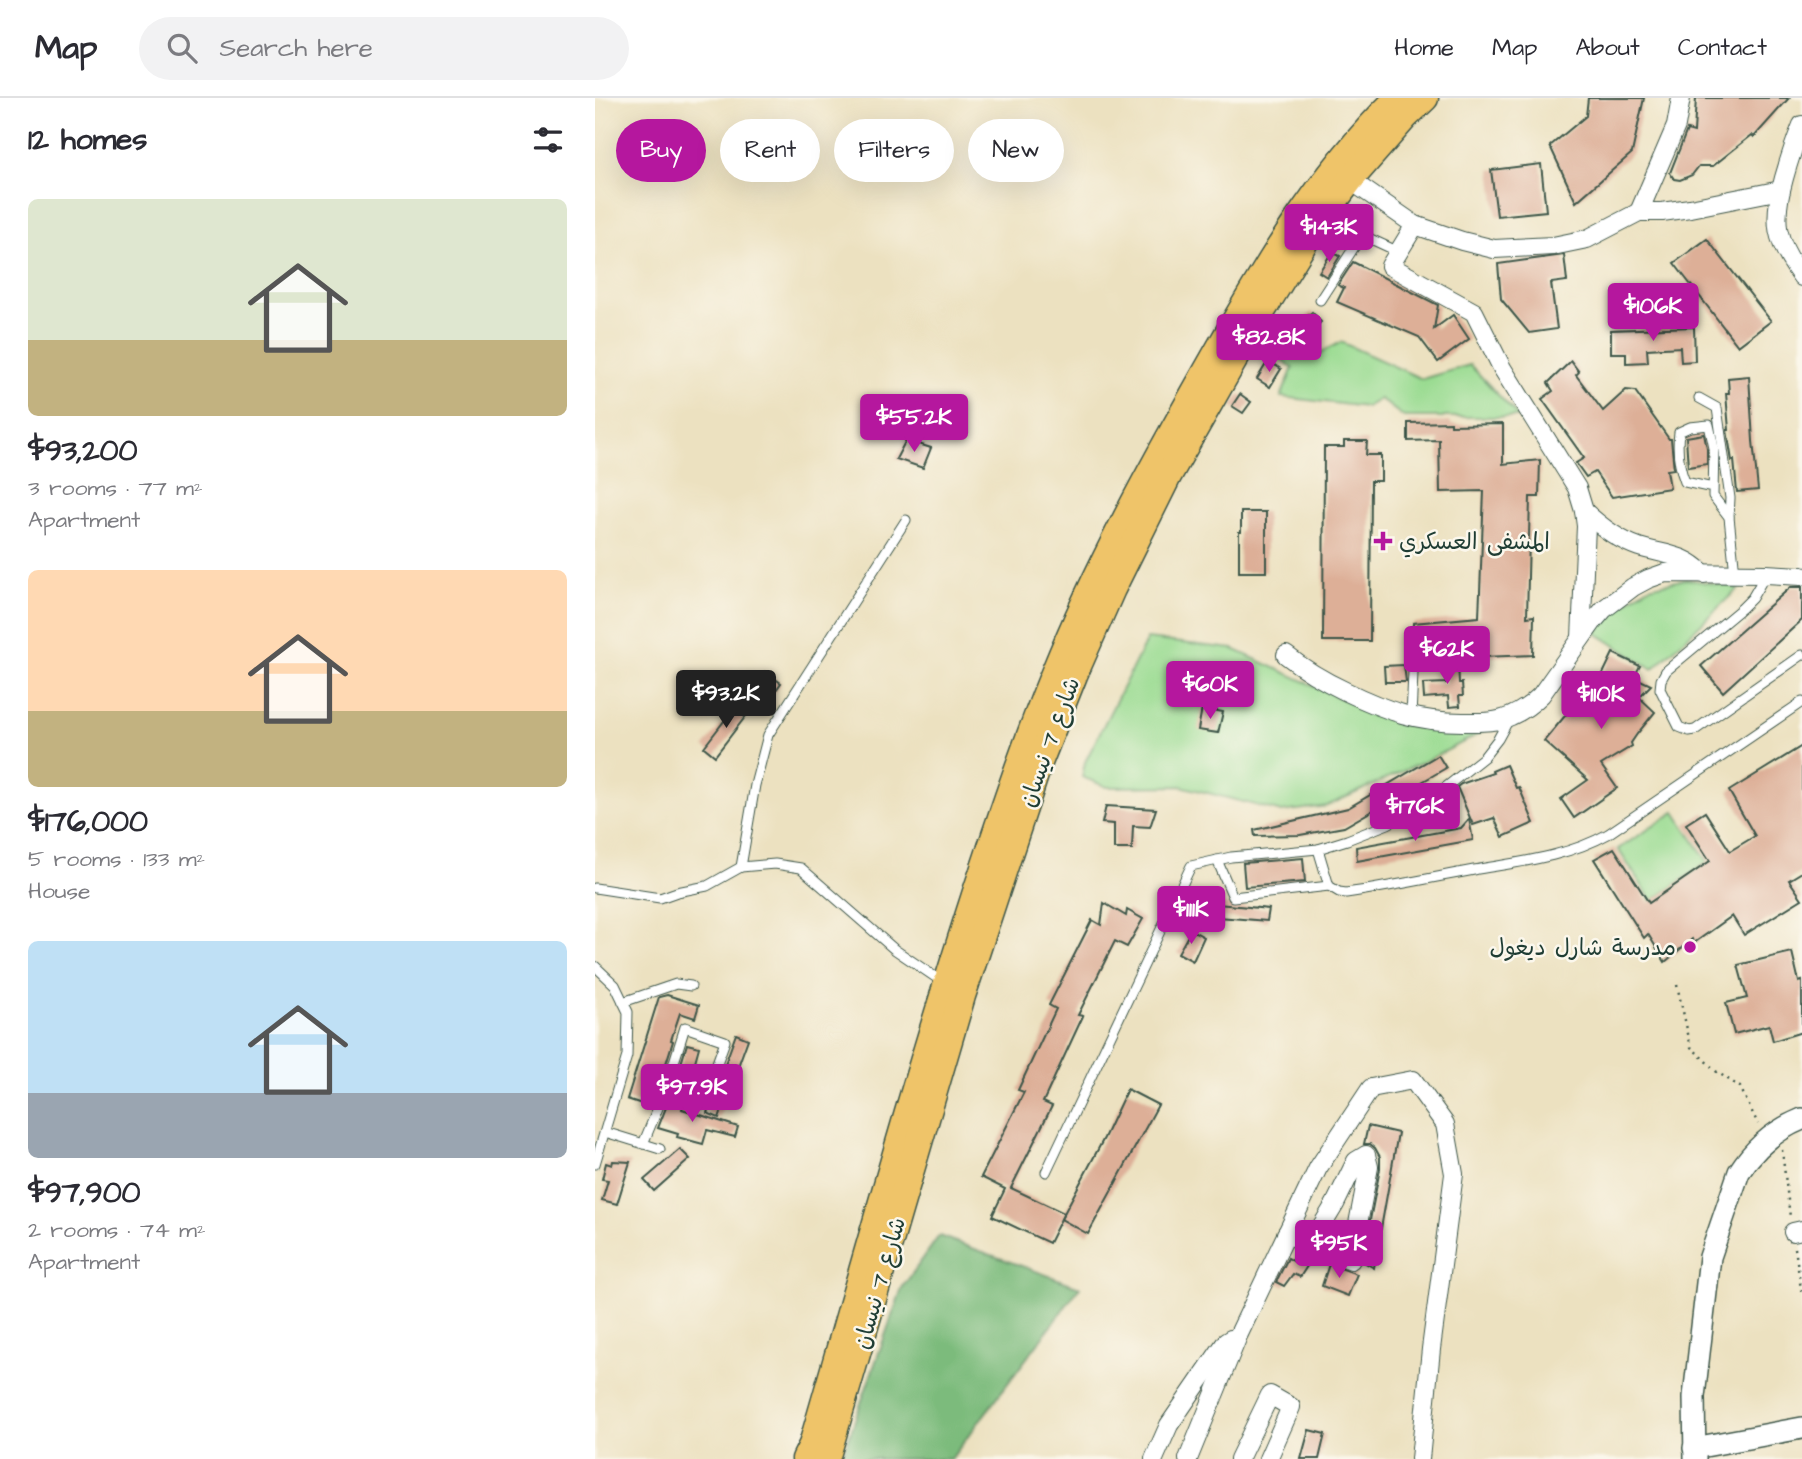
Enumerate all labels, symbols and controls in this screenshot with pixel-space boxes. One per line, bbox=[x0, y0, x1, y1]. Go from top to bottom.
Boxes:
search box bbox=[139, 17, 629, 80]
text: Map bbox=[35, 25, 97, 71]
icon: search bbox=[163, 29, 201, 67]
text: Search here bbox=[219, 30, 373, 66]
text: Home bbox=[1394, 31, 1454, 65]
text: Map bbox=[1492, 31, 1537, 65]
text: About bbox=[1575, 31, 1640, 65]
text: Contact bbox=[1678, 31, 1767, 65]
text: 12 homes bbox=[28, 119, 147, 161]
chip: Buy bbox=[616, 119, 706, 182]
chip: Rent bbox=[720, 119, 820, 182]
chip: Filters bbox=[834, 119, 954, 182]
chip: New bbox=[968, 119, 1064, 182]
icon: filters bbox=[529, 121, 567, 159]
pin: $143K bbox=[1280, 204, 1378, 264]
text: $143K bbox=[1300, 211, 1358, 243]
icon: home bbox=[235, 245, 361, 371]
pin: $106K bbox=[1604, 284, 1702, 343]
text: $106K bbox=[1624, 290, 1682, 322]
pin: $82.8K bbox=[1212, 314, 1326, 374]
text: $82.8K bbox=[1233, 321, 1305, 353]
pin: $55.2K bbox=[857, 394, 971, 454]
text: $55.2K bbox=[876, 401, 952, 433]
text: $93,200 bbox=[28, 430, 137, 472]
text: 3 rooms · 77 m² bbox=[28, 472, 203, 504]
text: Apartment bbox=[28, 504, 140, 536]
place label: المشفى العسكري bbox=[1399, 526, 1550, 558]
marker: المشفى العسكري bbox=[1373, 531, 1393, 551]
icon: home bbox=[235, 616, 361, 742]
pin: $62K bbox=[1406, 626, 1488, 686]
text: $62K bbox=[1420, 633, 1474, 665]
pin: $60K bbox=[1169, 662, 1251, 721]
text: $60K bbox=[1182, 668, 1238, 700]
pin: $93.2K bbox=[669, 670, 783, 730]
pin: $110K bbox=[1552, 672, 1650, 731]
street label: شارع 7 نيسان bbox=[1012, 673, 1088, 812]
text: $93.2K bbox=[692, 677, 760, 709]
text: $110K bbox=[1577, 678, 1625, 710]
pin: $176K bbox=[1366, 784, 1464, 843]
text: $176K bbox=[1386, 790, 1444, 822]
text: $176,000 bbox=[28, 801, 148, 843]
text: 5 rooms · 133 m² bbox=[28, 843, 205, 875]
text: House bbox=[28, 875, 91, 907]
pin: $111K bbox=[1142, 886, 1240, 946]
text: $111K bbox=[1173, 893, 1209, 925]
place label: مدرسة شارل ديغول bbox=[1489, 932, 1676, 964]
marker: مدرسة شارل ديغول bbox=[1682, 939, 1698, 955]
icon: home bbox=[235, 987, 361, 1113]
pin: $97.9K bbox=[635, 1065, 749, 1124]
text: $97.9K bbox=[657, 1071, 727, 1103]
text: $97,900 bbox=[28, 1172, 141, 1214]
text: 2 rooms · 74 m² bbox=[28, 1214, 206, 1246]
street label: شارع 7 نيسان bbox=[846, 1214, 914, 1353]
pin: $95K bbox=[1298, 1220, 1380, 1280]
text: $95K bbox=[1311, 1227, 1367, 1259]
text: Apartment bbox=[28, 1246, 140, 1278]

